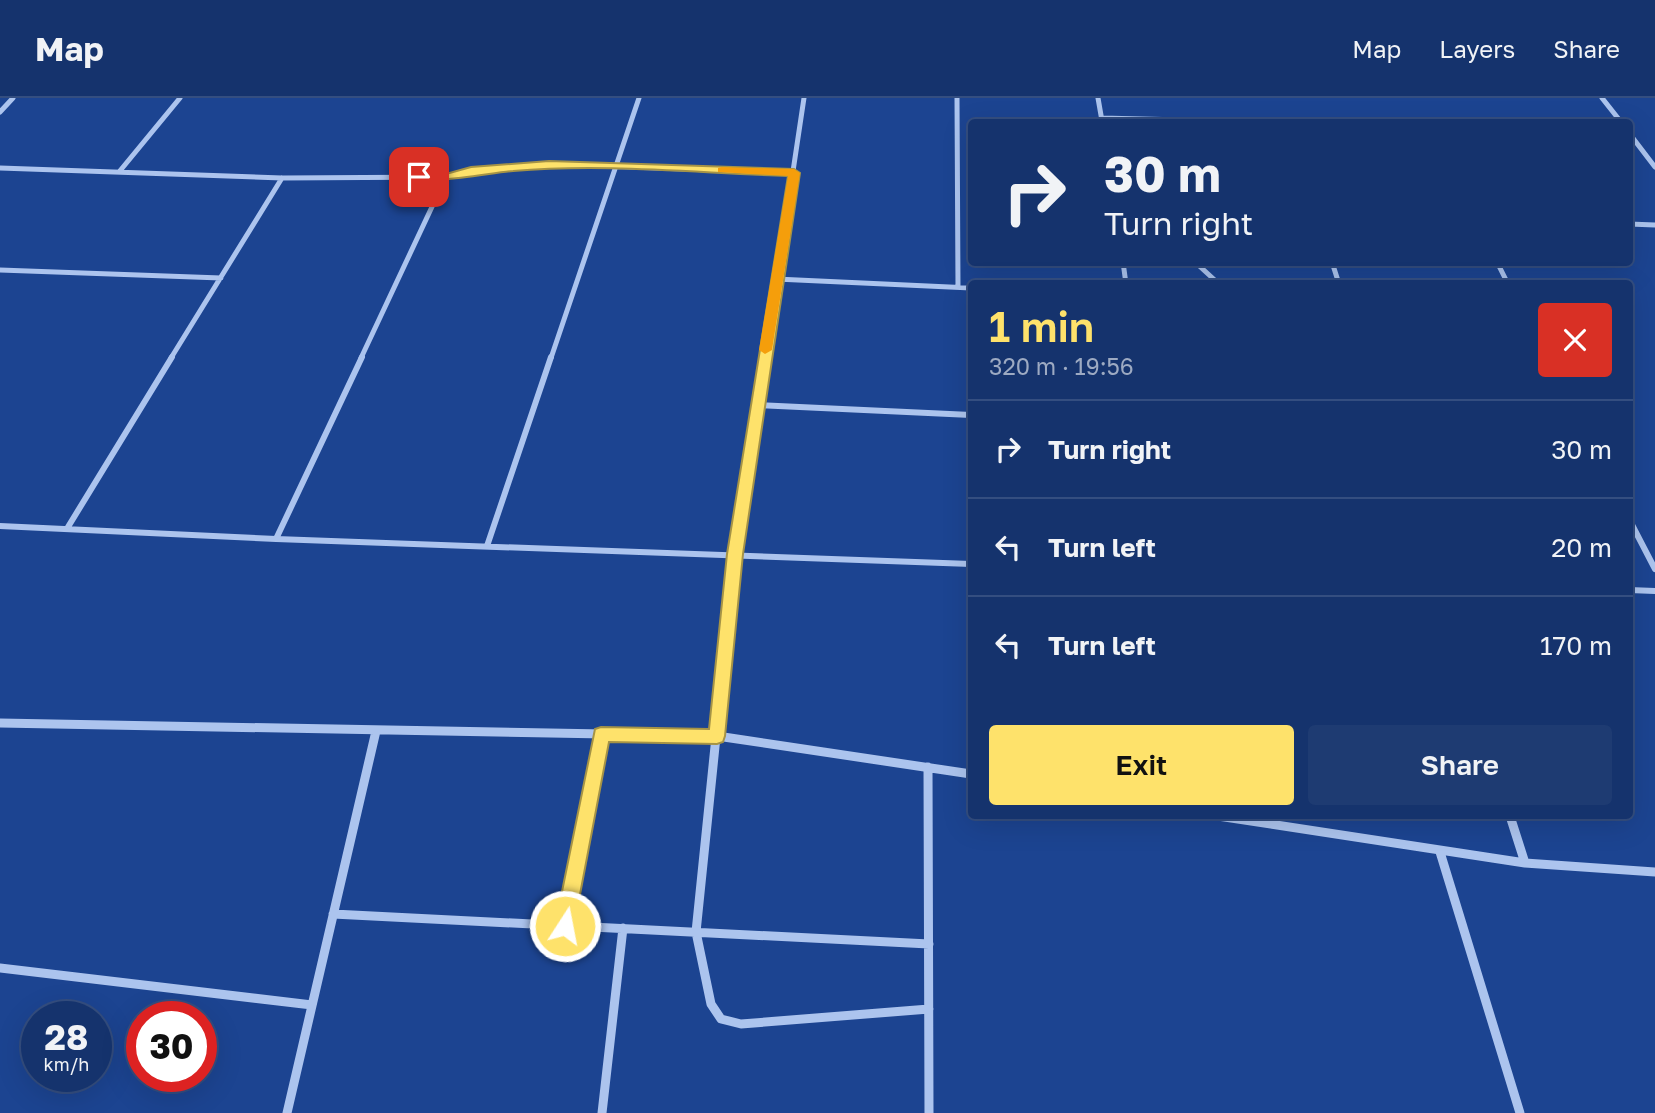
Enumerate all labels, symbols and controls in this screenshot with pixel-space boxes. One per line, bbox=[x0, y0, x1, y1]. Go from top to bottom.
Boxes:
text: Map bbox=[35, 29, 104, 68]
text: Map bbox=[1352, 34, 1401, 63]
text: Layers bbox=[1439, 34, 1515, 63]
text: Share bbox=[1553, 34, 1620, 63]
text: 30 m bbox=[1104, 144, 1221, 203]
pin bbox=[389, 147, 449, 207]
icon: right bbox=[989, 147, 1080, 238]
icon: arrive bbox=[400, 158, 438, 196]
text: Turn right bbox=[1104, 204, 1253, 242]
text: 1 min bbox=[989, 301, 1094, 351]
button: close bbox=[1538, 303, 1612, 377]
text: 320 m · 19:56 bbox=[989, 352, 1134, 380]
icon: right bbox=[989, 430, 1027, 468]
text: Turn right bbox=[1048, 434, 1171, 465]
text: 30 m bbox=[1551, 434, 1612, 465]
icon: left bbox=[989, 528, 1027, 566]
text: Turn left bbox=[1048, 532, 1156, 563]
text: 20 m bbox=[1551, 532, 1612, 563]
icon: left bbox=[989, 626, 1027, 664]
text: Turn left bbox=[1048, 630, 1156, 661]
text: 170 m bbox=[1540, 630, 1612, 661]
button: Exit bbox=[989, 725, 1294, 805]
button: Share bbox=[1308, 725, 1612, 805]
position arrow bbox=[528, 889, 602, 963]
speed limit sign: 30 bbox=[126, 1001, 217, 1092]
text: 28 bbox=[45, 1016, 88, 1058]
text: km/h bbox=[44, 1053, 89, 1075]

